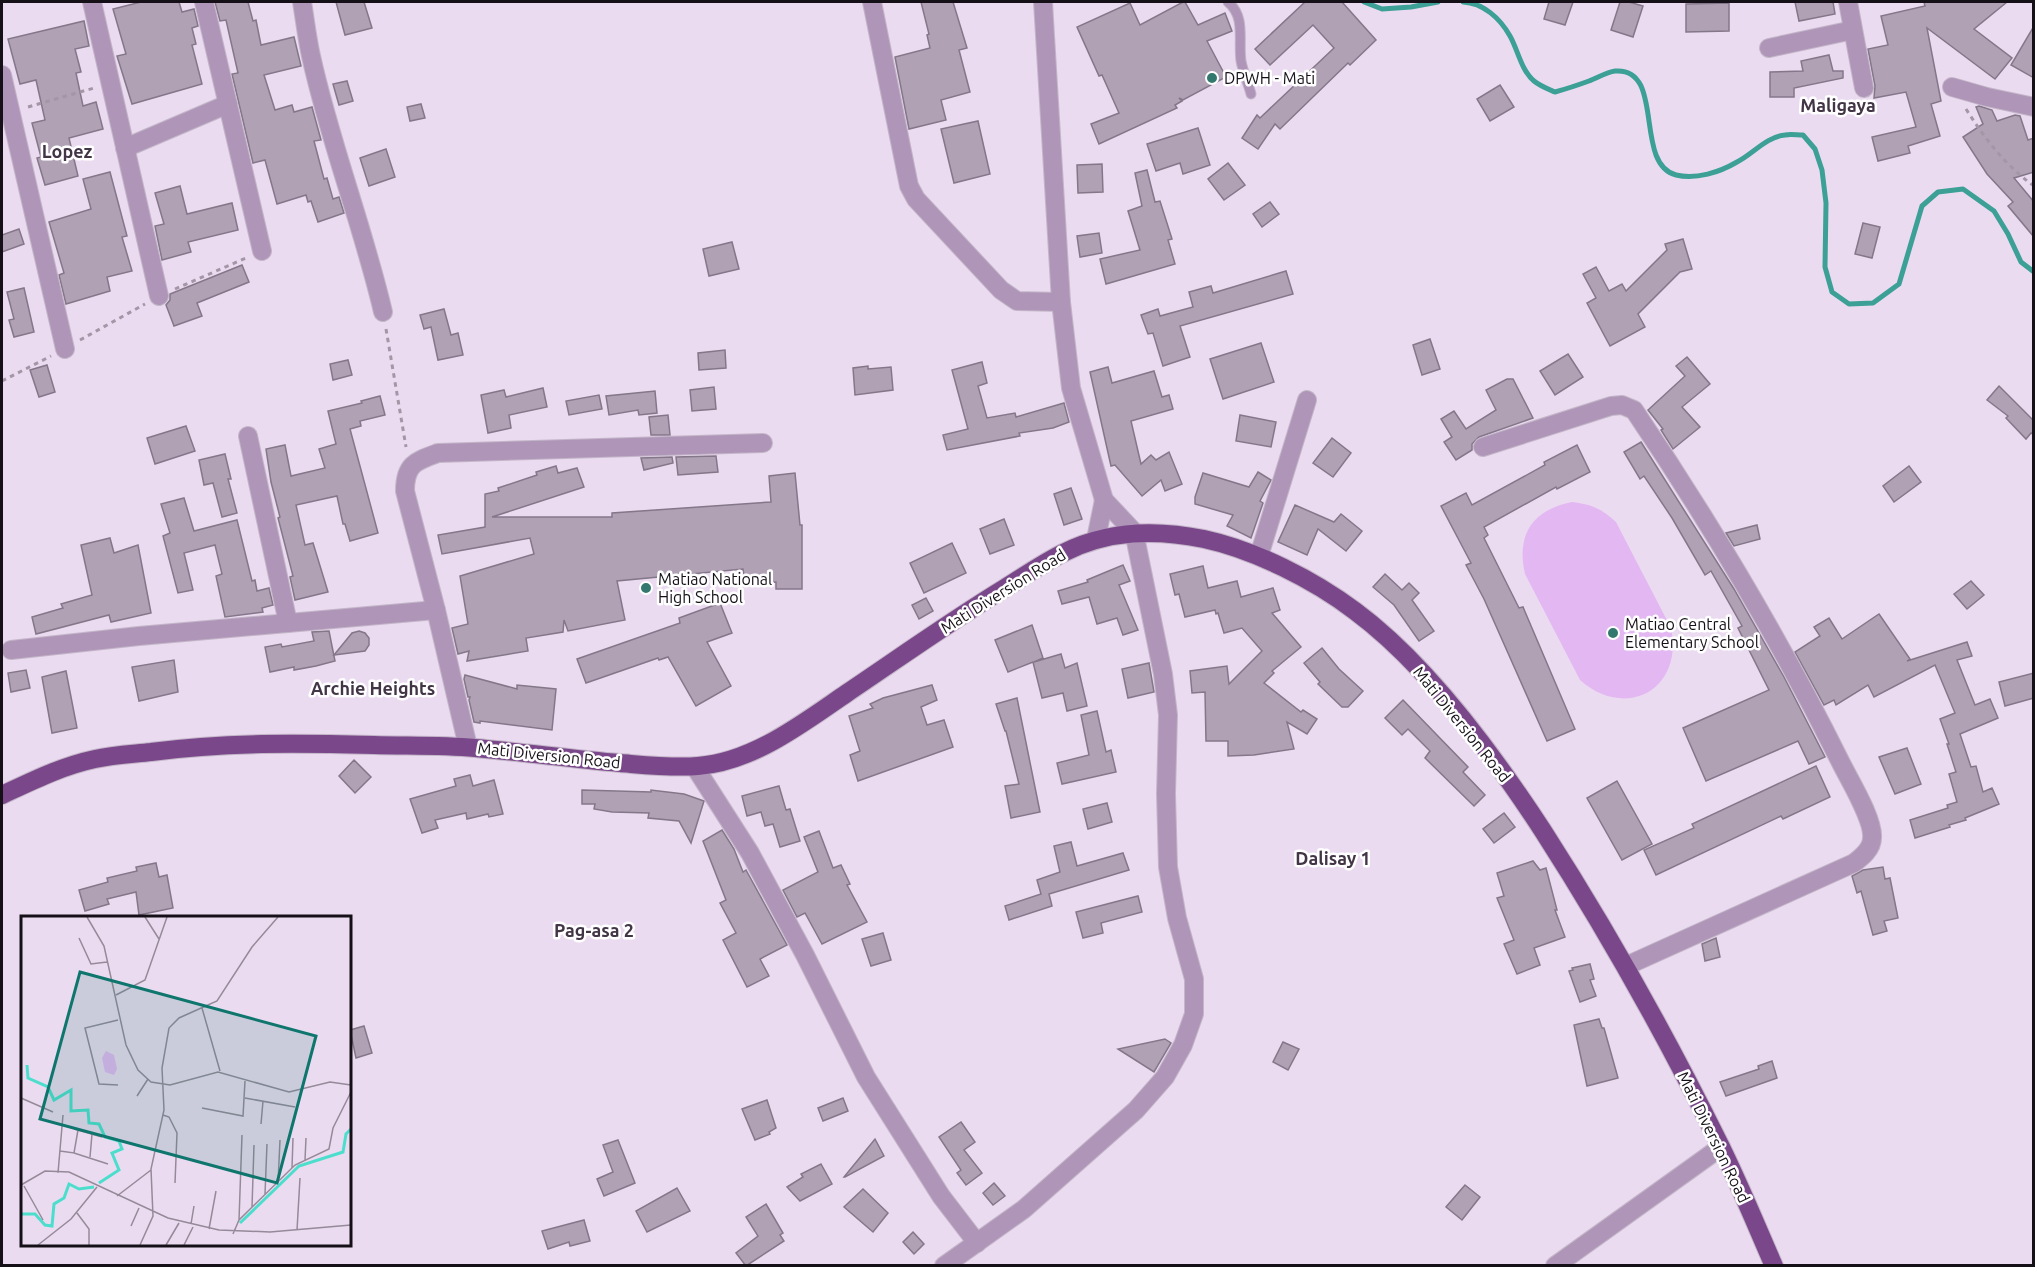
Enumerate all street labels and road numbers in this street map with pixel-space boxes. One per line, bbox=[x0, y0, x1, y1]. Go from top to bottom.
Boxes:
street label: Mati Diversion Road bbox=[937, 545, 1069, 637]
street label: Mati Diversion Road bbox=[1410, 663, 1514, 785]
street label: Mati Diversion Road bbox=[477, 739, 621, 771]
street label: Mati Diversion Road bbox=[1674, 1068, 1754, 1206]

